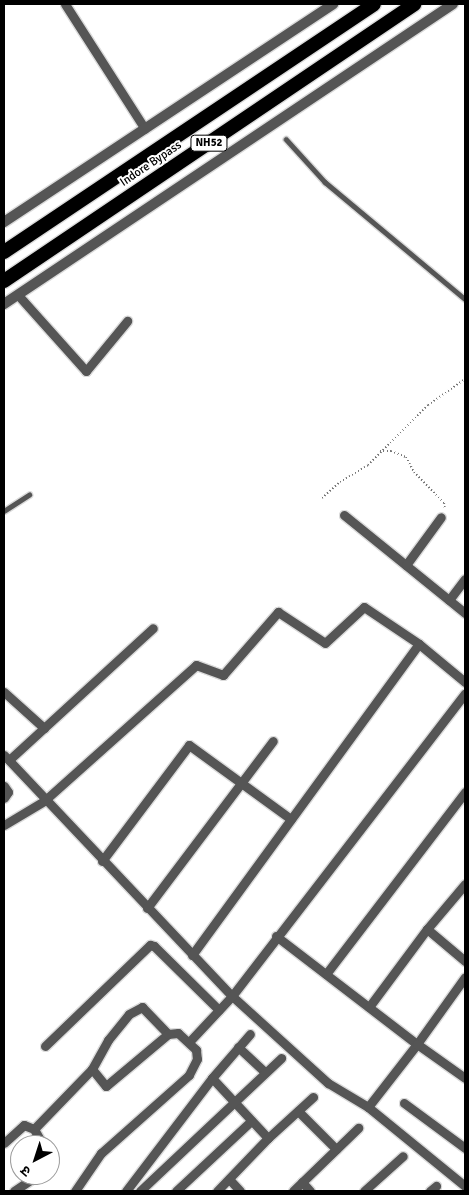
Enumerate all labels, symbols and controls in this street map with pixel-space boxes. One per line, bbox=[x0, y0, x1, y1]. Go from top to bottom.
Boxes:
road number: NH52 bbox=[190, 134, 228, 152]
street label: Indore Bypass bbox=[117, 138, 185, 190]
north arrow bbox=[10, 1135, 60, 1185]
text: उ bbox=[17, 1162, 34, 1180]

